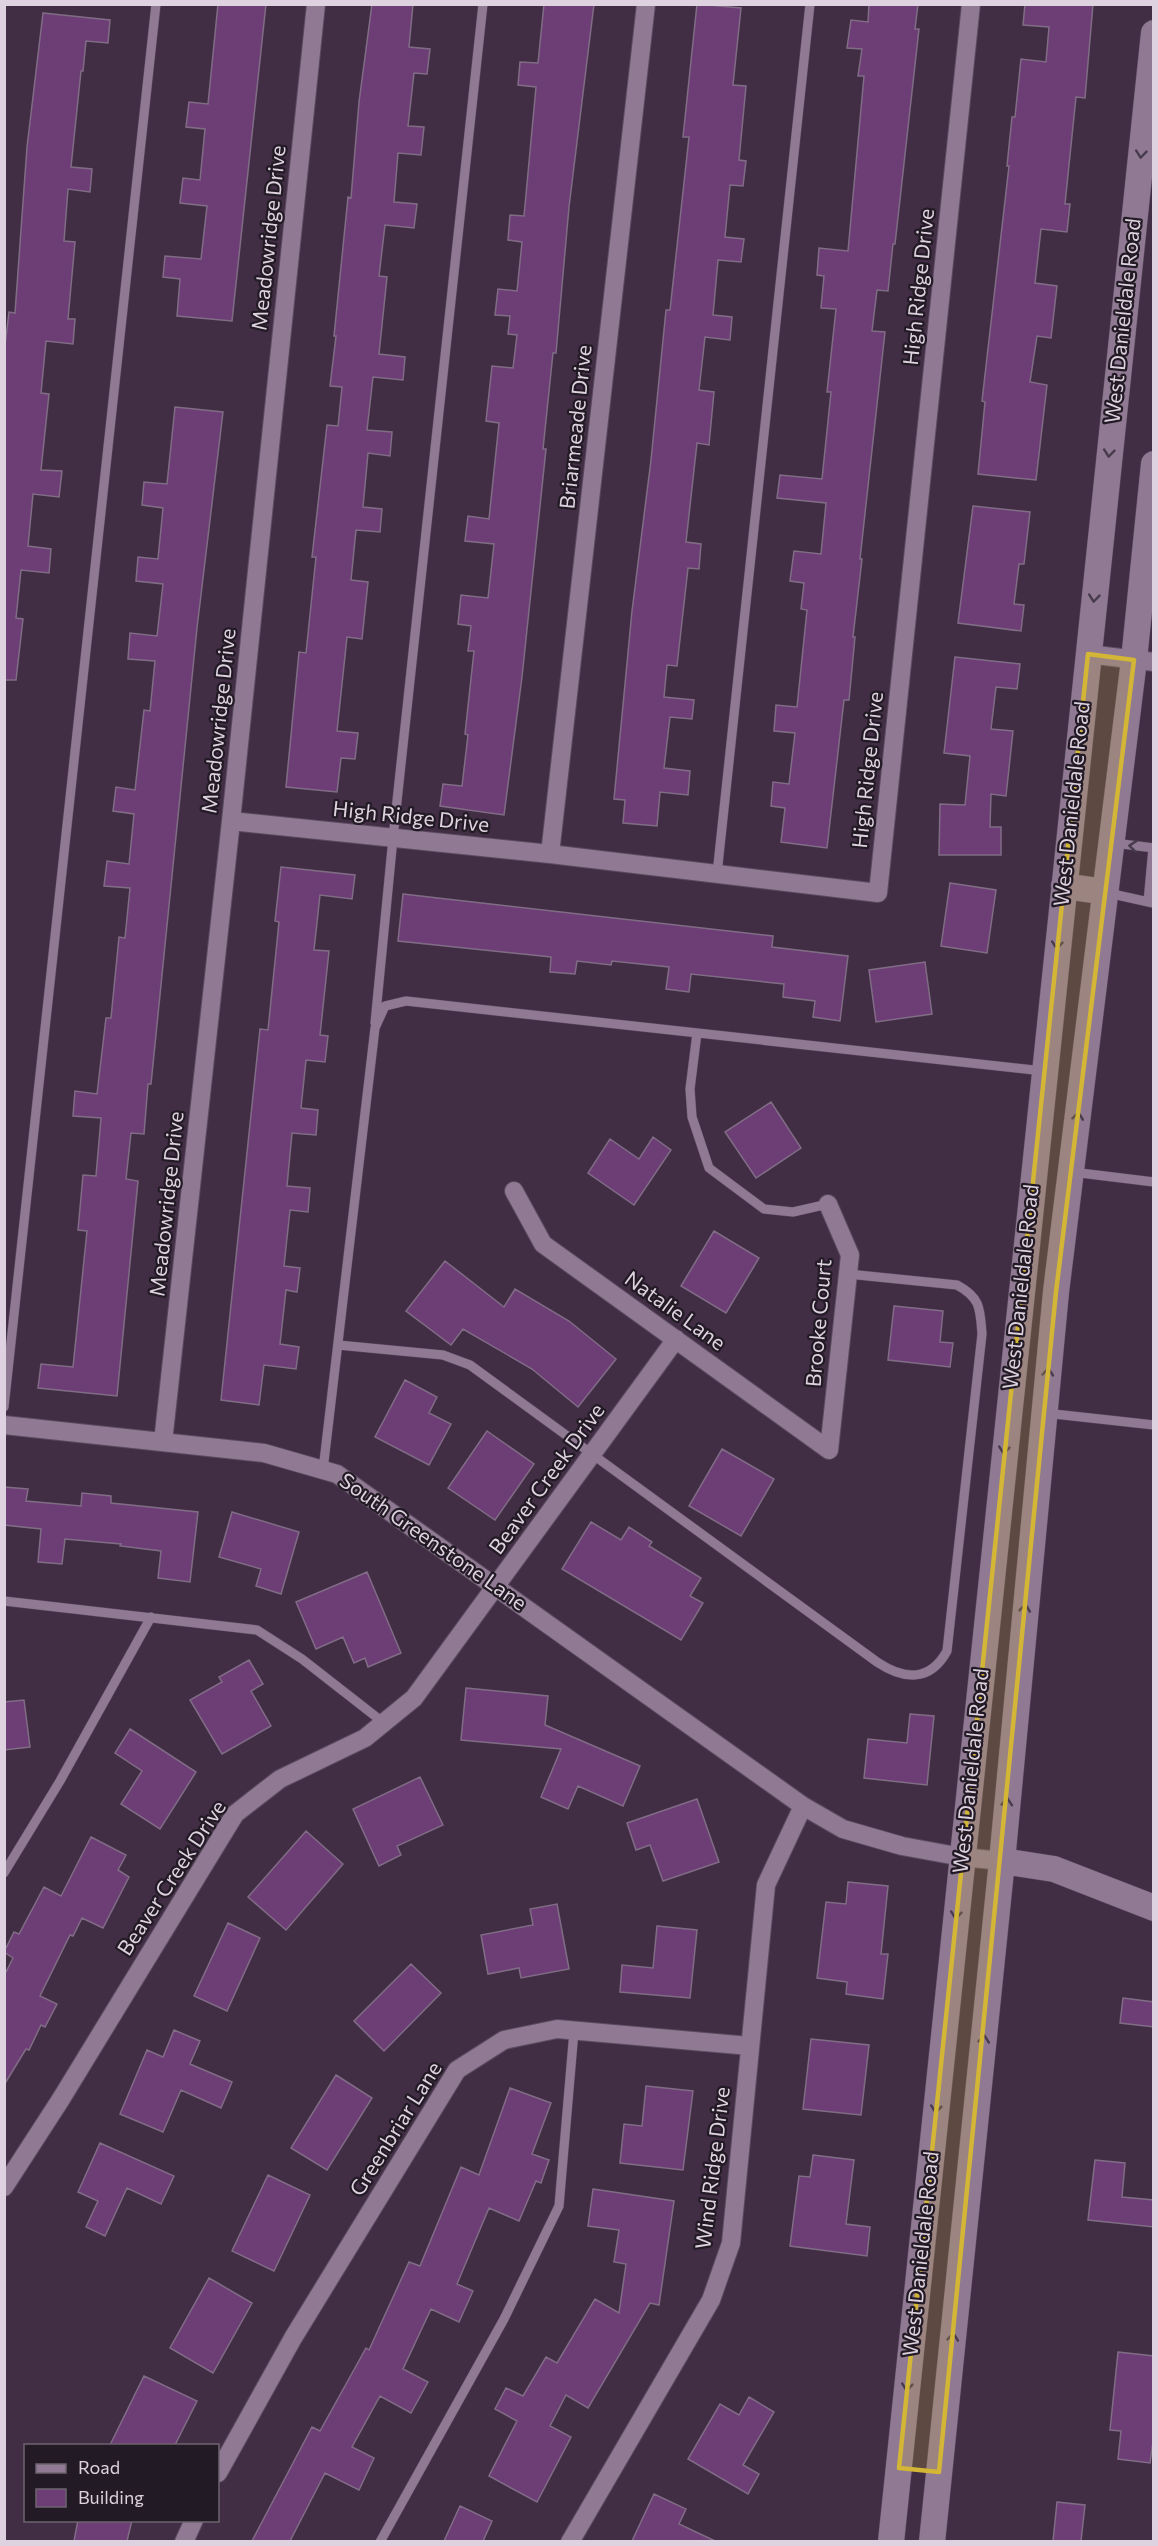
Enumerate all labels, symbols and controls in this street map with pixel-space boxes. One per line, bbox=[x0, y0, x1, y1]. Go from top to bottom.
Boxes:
street label: Meadowridge Drive bbox=[245, 144, 290, 332]
one-way arrow bbox=[1135, 150, 1148, 159]
street label: High Ridge Drive bbox=[897, 207, 938, 366]
street label: West Danieldale Road bbox=[1098, 217, 1145, 425]
street label: Briarmeade Drive bbox=[553, 343, 596, 510]
one-way arrow bbox=[1103, 448, 1116, 457]
one-way arrow bbox=[1088, 593, 1101, 603]
street label: Meadowridge Drive bbox=[195, 627, 240, 815]
street label: High Ridge Drive bbox=[846, 690, 887, 849]
street label: West Danieldale Road bbox=[1047, 700, 1094, 908]
street label: High Ridge Drive bbox=[332, 795, 491, 836]
one-way arrow bbox=[1128, 840, 1137, 852]
one-way arrow bbox=[1052, 940, 1064, 949]
street label: Meadowridge Drive bbox=[143, 1110, 188, 1298]
one-way arrow bbox=[1071, 1111, 1084, 1121]
street label: West Danieldale Road bbox=[996, 1183, 1043, 1391]
street label: Brooke Court bbox=[799, 1258, 836, 1388]
street label: Natalie Lane bbox=[621, 1265, 731, 1355]
one-way arrow bbox=[1041, 1368, 1054, 1377]
street label: Beaver Creek Drive bbox=[483, 1398, 609, 1558]
one-way arrow bbox=[998, 1445, 1011, 1454]
street label: South Greenstone Lane bbox=[336, 1467, 532, 1615]
one-way arrow bbox=[1018, 1604, 1031, 1613]
street label: West Danieldale Road bbox=[946, 1667, 993, 1875]
street label: Beaver Creek Drive bbox=[111, 1795, 230, 1959]
one-way arrow bbox=[1000, 1798, 1013, 1807]
one-way arrow bbox=[950, 1911, 963, 1920]
one-way arrow bbox=[977, 2034, 990, 2043]
street label: Greenbriar Lane bbox=[344, 2057, 446, 2200]
street label: Wind Ridge Drive bbox=[689, 2085, 734, 2251]
one-way arrow bbox=[930, 2105, 943, 2114]
street label: West Danieldale Road bbox=[896, 2150, 943, 2358]
one-way arrow bbox=[946, 2333, 959, 2342]
one-way arrow bbox=[901, 2382, 914, 2391]
legend bbox=[24, 2444, 219, 2522]
text: Road bbox=[78, 2456, 120, 2478]
text: Building bbox=[78, 2486, 144, 2508]

